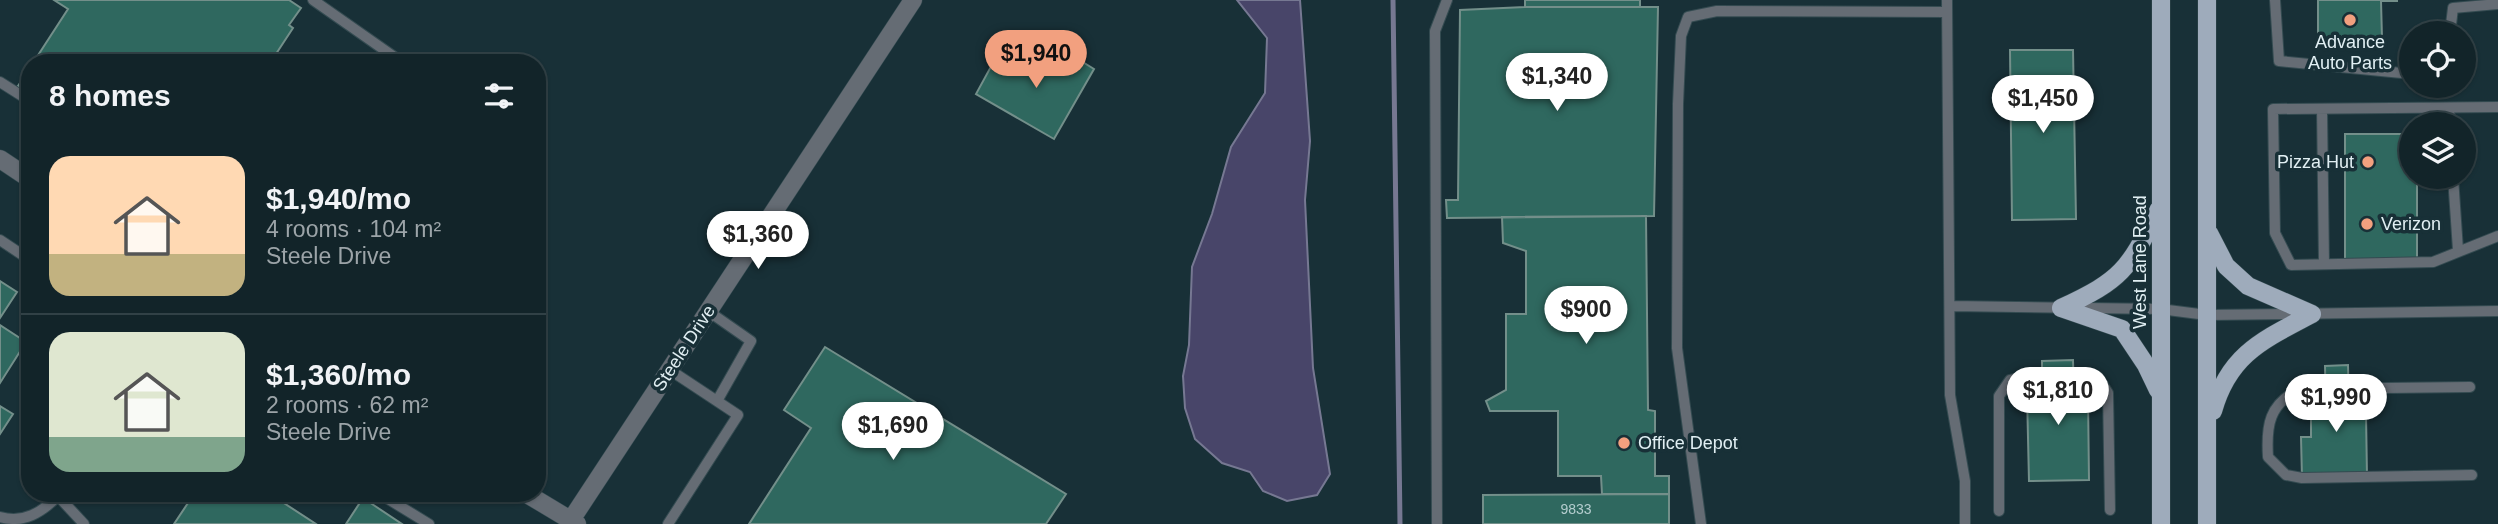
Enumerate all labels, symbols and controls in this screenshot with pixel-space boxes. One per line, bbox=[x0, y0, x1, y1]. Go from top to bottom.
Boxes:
marker: Advance Auto Parts bbox=[2342, 12, 2358, 28]
map controls bbox=[2399, 21, 2476, 189]
button: locate bbox=[2399, 21, 2476, 98]
pin: $1,940 bbox=[979, 31, 1093, 90]
place label: Advance Auto Parts bbox=[2308, 32, 2392, 73]
text: $1,940 bbox=[1001, 40, 1071, 66]
pin: $1,340 bbox=[1500, 54, 1614, 113]
text: $1,340 bbox=[1522, 63, 1592, 89]
pin: $1,450 bbox=[1986, 76, 2100, 135]
icon: filters bbox=[480, 77, 518, 115]
text: 8 homes bbox=[49, 79, 171, 112]
text: $1,450 bbox=[2008, 85, 2078, 111]
button: layers bbox=[2399, 112, 2476, 189]
place label: Pizza Hut bbox=[2277, 152, 2354, 172]
marker: Pizza Hut bbox=[2360, 154, 2376, 170]
text: $1,940/mo bbox=[266, 182, 411, 215]
icon: home bbox=[105, 184, 189, 268]
street label: West Lane Road bbox=[2130, 195, 2150, 329]
pin: $1,360 bbox=[701, 212, 815, 271]
place label: Verizon bbox=[2381, 214, 2441, 234]
text: 4 rooms · 104 m² bbox=[266, 216, 441, 242]
marker: Verizon bbox=[2359, 216, 2375, 232]
text: $1,360 bbox=[723, 221, 793, 247]
text: Steele Drive bbox=[266, 243, 391, 269]
pin: $900 bbox=[1545, 286, 1627, 346]
text: $900 bbox=[1560, 296, 1612, 322]
street label: Steele Drive bbox=[649, 301, 719, 395]
text: $1,360/mo bbox=[266, 358, 411, 391]
icon: home bbox=[105, 360, 189, 444]
pin: $1,810 bbox=[2001, 368, 2115, 427]
pin: $1,990 bbox=[2279, 374, 2393, 434]
text: $1,810 bbox=[2023, 377, 2093, 403]
text: $1,990 bbox=[2301, 384, 2371, 410]
text: 2 rooms · 62 m² bbox=[266, 392, 428, 418]
pin: $1,690 bbox=[836, 402, 950, 462]
text: $1,690 bbox=[858, 412, 928, 438]
text: Steele Drive bbox=[266, 419, 391, 445]
place label: Office Depot bbox=[1638, 433, 1738, 453]
marker: Office Depot bbox=[1616, 435, 1632, 451]
house number: 9833 bbox=[1560, 501, 1592, 517]

